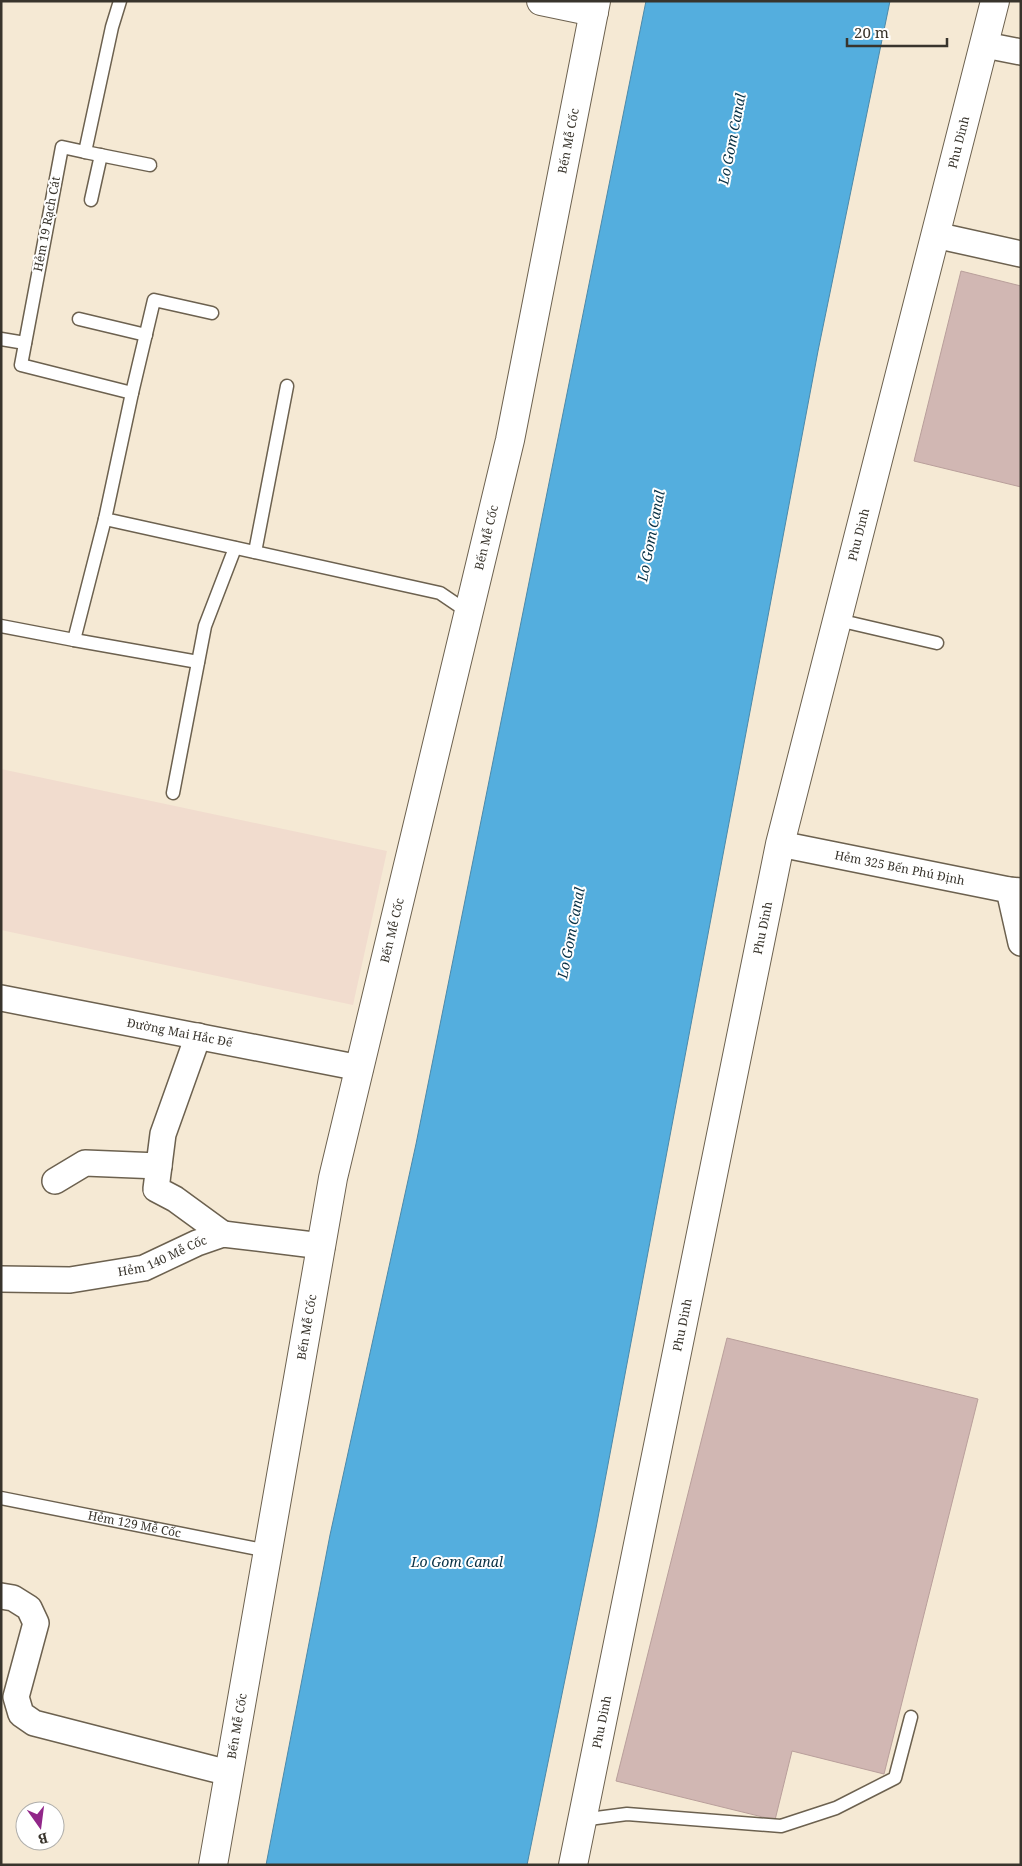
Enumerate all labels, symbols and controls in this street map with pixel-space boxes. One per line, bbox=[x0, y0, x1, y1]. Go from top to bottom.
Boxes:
scale bar bbox=[847, 15, 947, 47]
text: 20 m bbox=[854, 22, 889, 42]
water label: Lo Gom Canal bbox=[713, 91, 750, 187]
street label: Bến Mễ Cốc bbox=[553, 107, 583, 175]
street label: Phu Dinh bbox=[944, 114, 973, 170]
street label: Hẻm 19 Rạch Cát bbox=[29, 175, 64, 273]
water label: Lo Gom Canal bbox=[632, 488, 669, 584]
street label: Bến Mễ Cốc bbox=[470, 503, 502, 572]
street label: Phu Dinh bbox=[844, 506, 873, 563]
street label: Hẻm 325 Bến Phú Định bbox=[833, 846, 967, 889]
water label: Lo Gom Canal bbox=[552, 885, 589, 981]
street label: Bến Mễ Cốc bbox=[376, 896, 408, 964]
street label: Phu Dinh bbox=[749, 900, 776, 956]
street label: Đường Mai Hắc Đế bbox=[125, 1014, 235, 1051]
street label: Hẻm 140 Mễ Cốc bbox=[117, 1231, 209, 1280]
street label: Bến Mễ Cốc bbox=[292, 1293, 321, 1361]
street label: Phu Dinh bbox=[668, 1297, 696, 1353]
street label: Hẻm 129 Mễ Cốc bbox=[86, 1506, 183, 1542]
water label: Lo Gom Canal bbox=[410, 1552, 504, 1571]
street label: Bến Mễ Cốc bbox=[223, 1692, 251, 1760]
street label: Phu Dinh bbox=[588, 1694, 615, 1750]
north arrow bbox=[15, 1801, 65, 1851]
text: B bbox=[36, 1829, 50, 1849]

